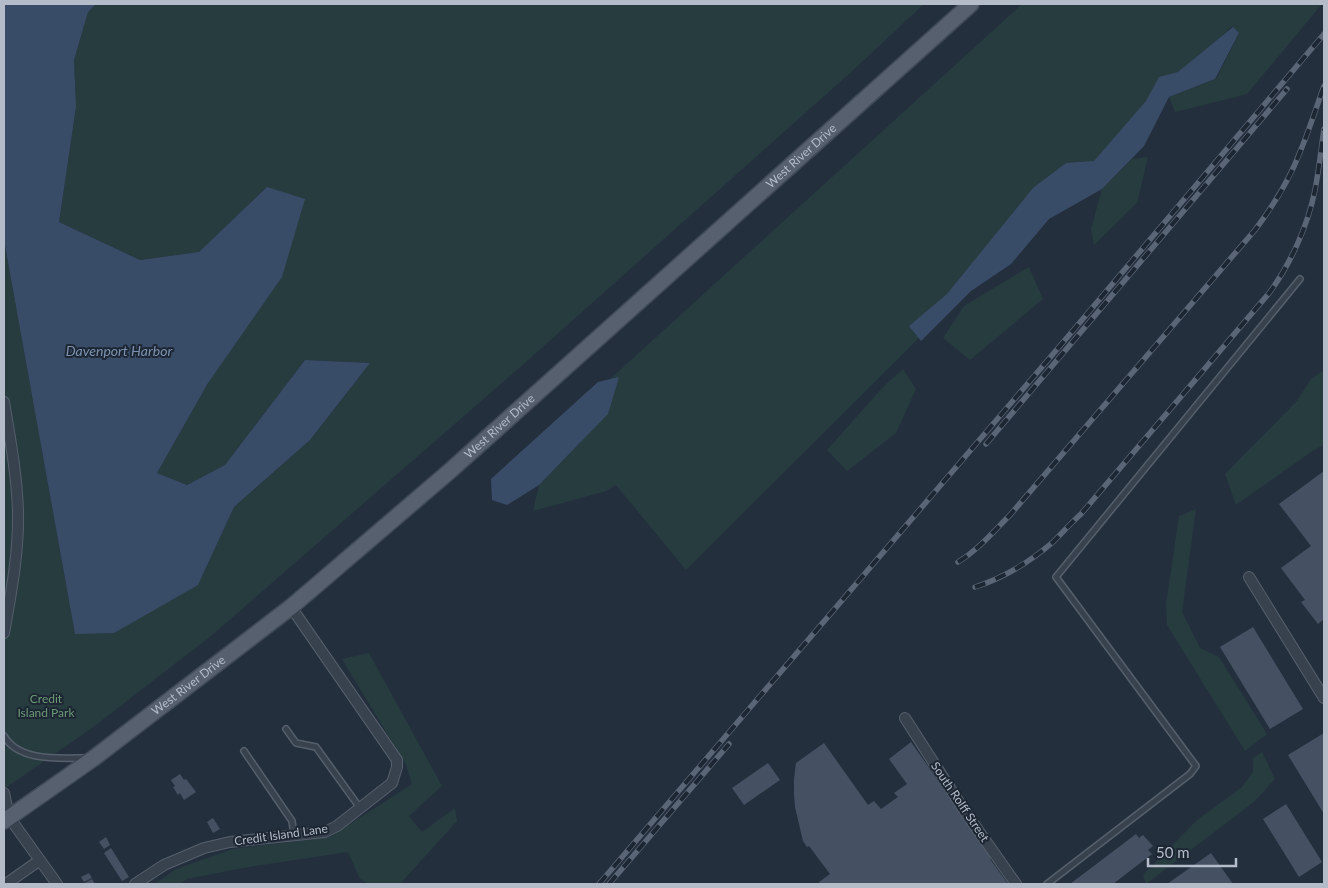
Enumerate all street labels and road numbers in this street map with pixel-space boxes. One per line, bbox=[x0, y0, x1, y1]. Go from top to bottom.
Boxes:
street label: West River Drive bbox=[763, 120, 839, 191]
street label: West River Drive bbox=[461, 391, 538, 461]
street label: West River Drive bbox=[148, 652, 228, 718]
street label: South Rolff Street bbox=[928, 759, 993, 845]
street label: Credit Island Lane bbox=[233, 821, 329, 848]

